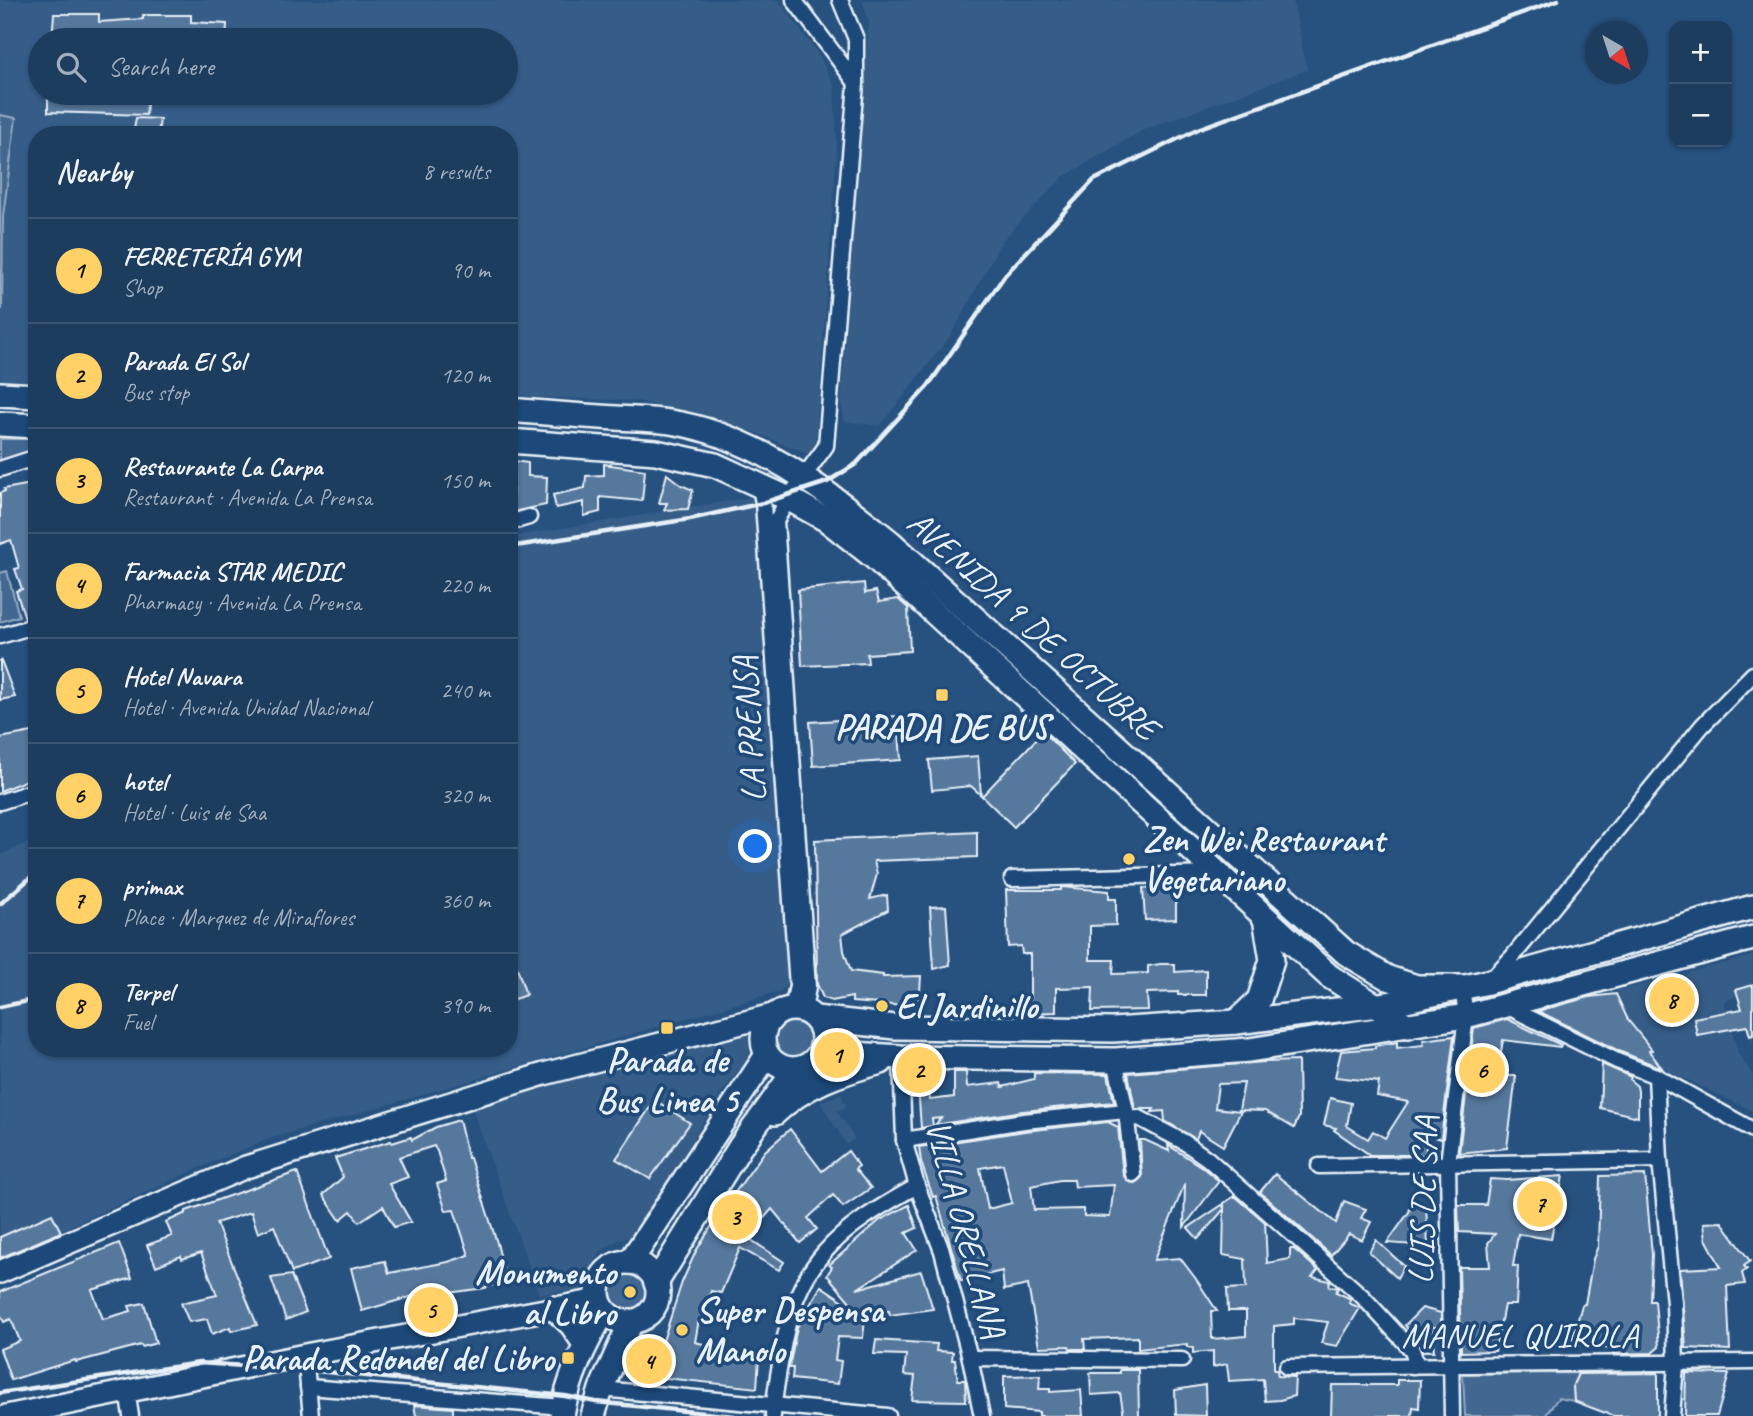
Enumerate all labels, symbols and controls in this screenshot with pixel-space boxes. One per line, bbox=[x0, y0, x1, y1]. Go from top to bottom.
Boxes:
north arrow bbox=[1585, 21, 1648, 84]
map controls bbox=[1669, 21, 1732, 147]
button: + bbox=[1669, 21, 1732, 84]
search box bbox=[28, 28, 518, 105]
icon: search bbox=[52, 48, 90, 86]
text: Search here bbox=[108, 50, 214, 83]
button: − bbox=[1669, 84, 1732, 147]
text: Nearby bbox=[56, 153, 132, 191]
text: 8 results bbox=[423, 157, 490, 186]
text: FERRETERÍA GYM bbox=[123, 240, 300, 273]
text: 1 bbox=[74, 256, 84, 285]
text: 90 m bbox=[451, 256, 490, 285]
text: Shop bbox=[123, 273, 162, 302]
text: Parada El Sol bbox=[123, 345, 245, 378]
text: 2 bbox=[74, 361, 84, 390]
text: 120 m bbox=[441, 361, 490, 390]
text: Bus stop bbox=[123, 378, 189, 407]
text: Restaurante La Carpa bbox=[123, 450, 323, 483]
text: 3 bbox=[74, 466, 84, 495]
text: 150 m bbox=[441, 466, 490, 495]
text: Restaurant · Avenida La Prensa bbox=[123, 483, 372, 512]
street label: AVENIDA 9 DE OCTUBRE bbox=[898, 500, 1171, 753]
text: Farmacia STAR MEDIC bbox=[123, 555, 342, 588]
text: 4 bbox=[74, 571, 84, 600]
text: 220 m bbox=[441, 571, 490, 600]
text: Pharmacy · Avenida La Prensa bbox=[123, 588, 361, 617]
street label: LA PRENSA bbox=[721, 653, 777, 803]
text: Hotel Navara bbox=[123, 660, 242, 693]
text: 5 bbox=[74, 676, 84, 705]
text: 240 m bbox=[441, 676, 490, 705]
marker: PARADA DE BUS bbox=[934, 687, 950, 703]
text: Hotel · Avenida Unidad Nacional bbox=[123, 693, 370, 722]
place label: PARADA DE BUS bbox=[835, 705, 1055, 750]
text: hotel bbox=[123, 765, 167, 798]
text: 6 bbox=[74, 781, 84, 810]
text: 320 m bbox=[441, 781, 490, 810]
text: Hotel · Luis de Saa bbox=[123, 798, 266, 827]
place label: Zen Wei Restaurant Vegetariano bbox=[1143, 817, 1388, 902]
your location bbox=[738, 829, 772, 863]
marker: Zen Wei Restaurant Vegetariano bbox=[1121, 851, 1137, 867]
text: primax bbox=[123, 870, 182, 903]
text: 7 bbox=[74, 886, 84, 915]
text: 360 m bbox=[441, 886, 490, 915]
text: Place · Marquez de Miraflores bbox=[123, 903, 354, 932]
pin: 8 bbox=[1649, 974, 1695, 1026]
text: Terpel bbox=[123, 975, 174, 1008]
place label: El Jardinillo bbox=[896, 984, 1040, 1029]
text: 8 bbox=[74, 991, 84, 1020]
text: 390 m bbox=[441, 991, 490, 1020]
marker: El Jardinillo bbox=[874, 998, 890, 1014]
text: Fuel bbox=[123, 1008, 153, 1037]
marker: Parada de Bus Linea 5 bbox=[659, 1020, 675, 1036]
pin: 1 bbox=[814, 1029, 860, 1081]
place label: Parada de Bus Linea 5 bbox=[597, 1038, 740, 1123]
pin: 2 bbox=[896, 1044, 942, 1096]
pin: 6 bbox=[1459, 1044, 1505, 1096]
street label: LUIS DE SAA bbox=[1398, 1114, 1448, 1285]
street label: VILLA ORELLANA bbox=[915, 1115, 1017, 1344]
pin: 7 bbox=[1517, 1178, 1563, 1230]
pin: 3 bbox=[712, 1191, 758, 1243]
place label: Monumento al Libro bbox=[475, 1250, 618, 1335]
pin: 5 bbox=[408, 1284, 454, 1336]
marker: Monumento al Libro bbox=[622, 1284, 638, 1300]
place label: Super Despensa Manolo bbox=[696, 1288, 886, 1373]
street label: MANUEL QUIROLA bbox=[1402, 1313, 1640, 1358]
marker: Super Despensa Manolo bbox=[674, 1322, 690, 1338]
pin: 4 bbox=[626, 1335, 672, 1387]
place label: Parada Redondel del Libro bbox=[243, 1336, 556, 1381]
marker: Parada Redondel del Libro bbox=[560, 1350, 576, 1366]

